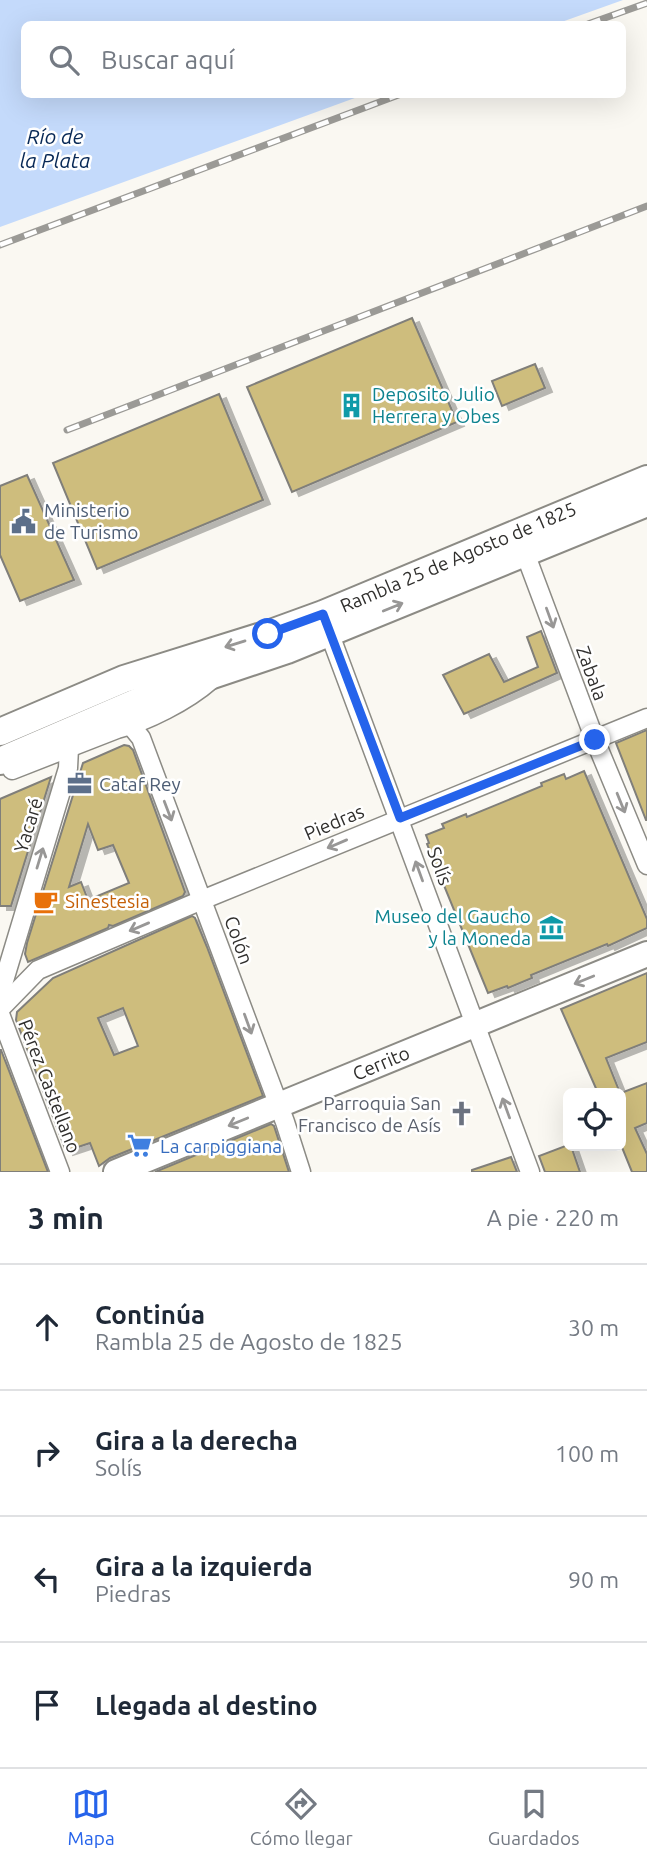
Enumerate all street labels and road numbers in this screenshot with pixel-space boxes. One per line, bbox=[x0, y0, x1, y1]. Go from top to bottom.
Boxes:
street label: Rambla 25 de Agosto de 1825 bbox=[337, 497, 579, 617]
street label: Zabala bbox=[572, 643, 612, 703]
street label: Yacaré bbox=[9, 795, 47, 855]
street label: Piedras bbox=[301, 800, 367, 844]
street label: Solís bbox=[423, 844, 457, 888]
street label: Colón bbox=[220, 913, 258, 967]
street label: Pérez Castellano bbox=[14, 1016, 86, 1156]
street label: Cerrito bbox=[349, 1041, 413, 1085]

